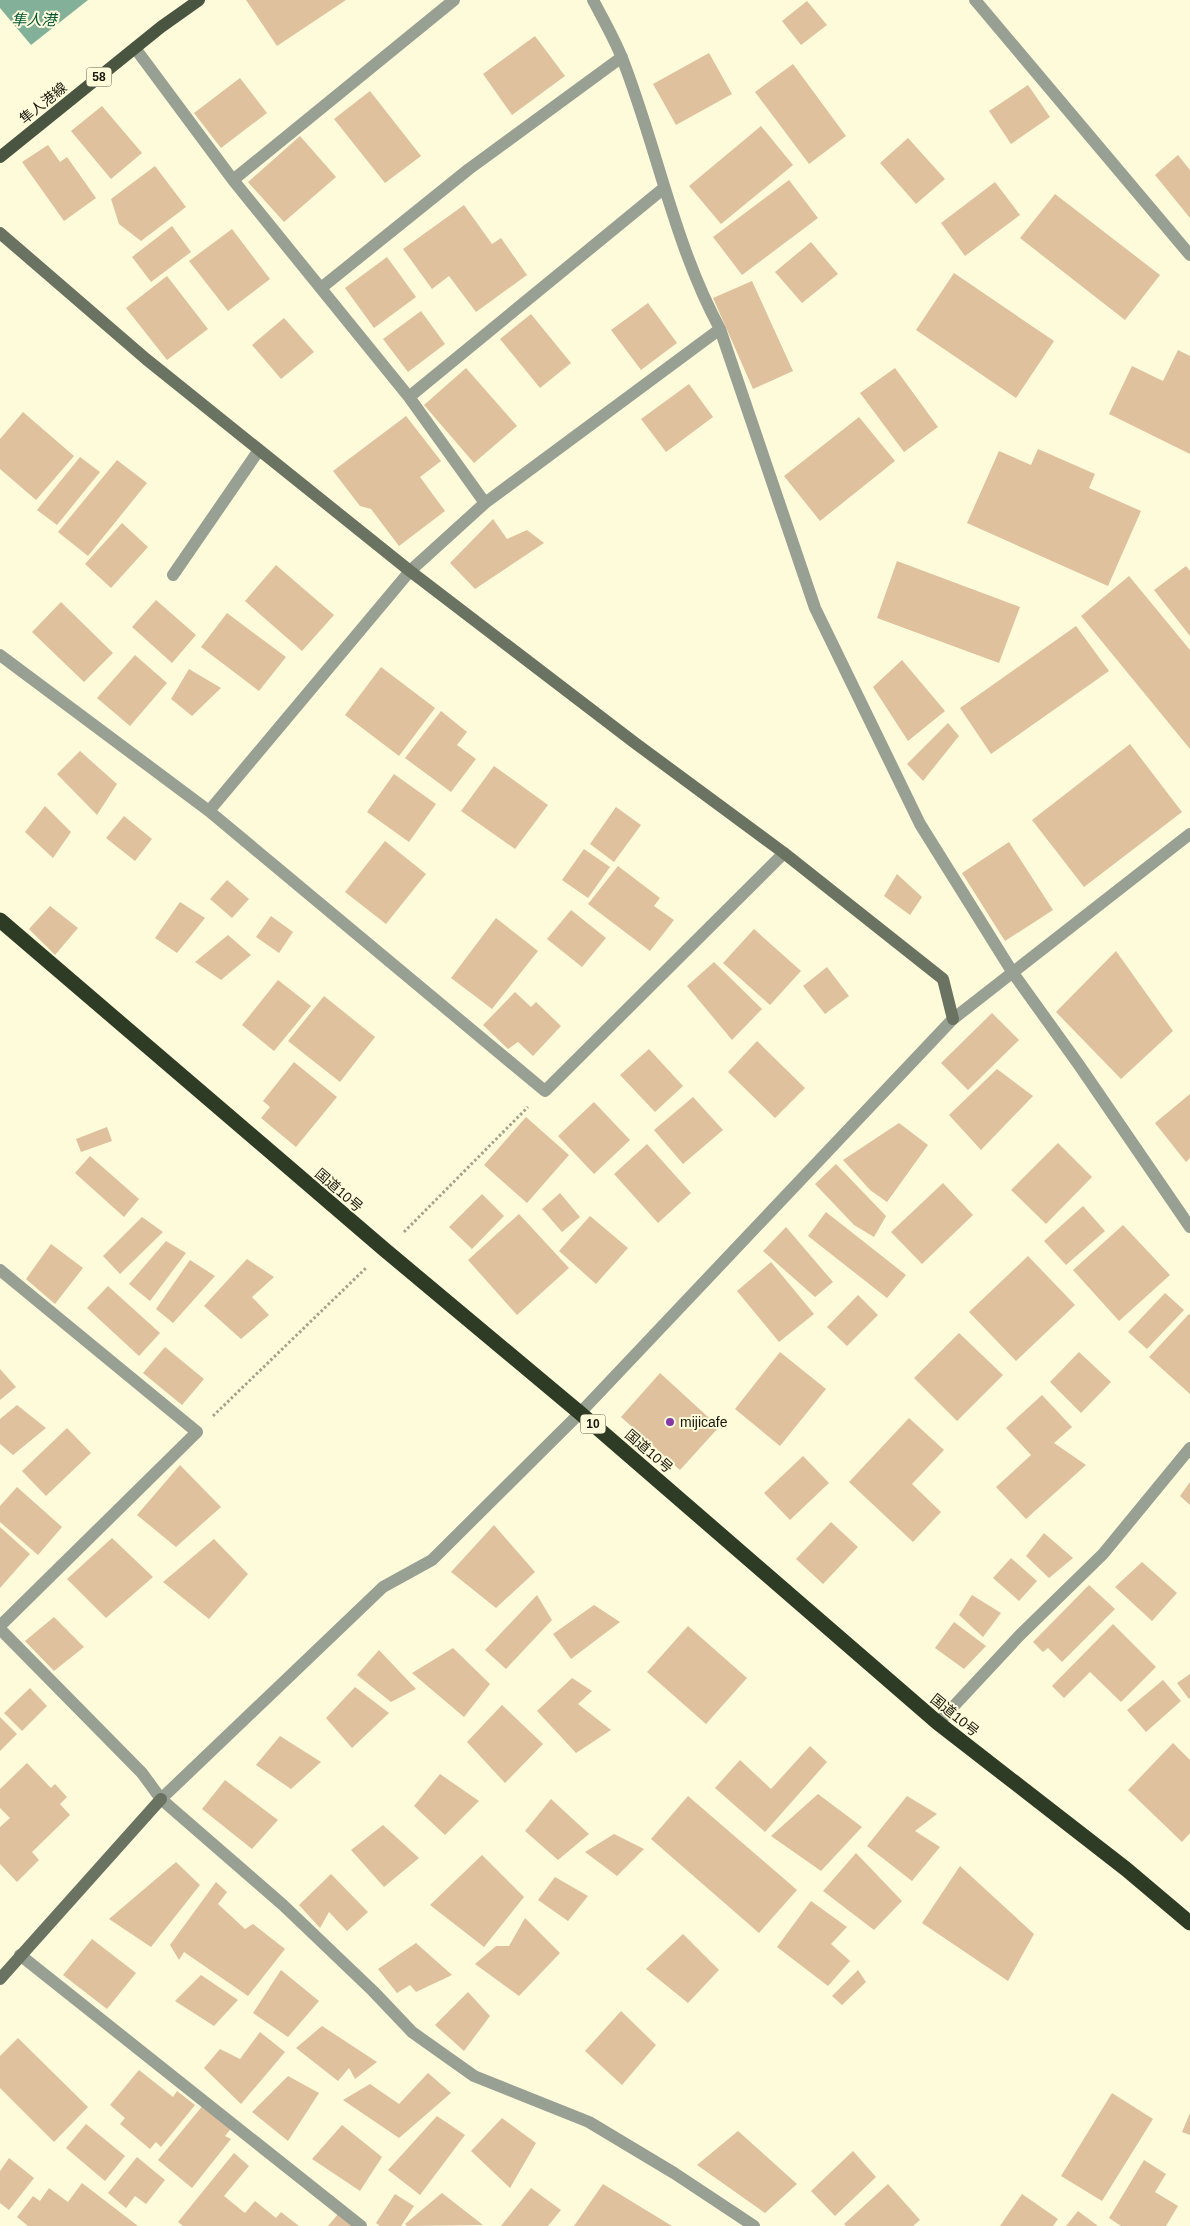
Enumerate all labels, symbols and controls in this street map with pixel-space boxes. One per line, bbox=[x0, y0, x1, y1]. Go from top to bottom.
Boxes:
water label: 隼人港 bbox=[11, 11, 58, 28]
road number: 58 bbox=[86, 68, 112, 86]
street label: 隼人港線 bbox=[16, 79, 70, 127]
street label: 国道10号 bbox=[312, 1165, 366, 1215]
place label: mijicafe bbox=[680, 1414, 728, 1430]
road number: 10 bbox=[580, 1415, 606, 1434]
marker: mijicafe bbox=[664, 1416, 676, 1428]
street label: 国道10号 bbox=[622, 1426, 676, 1476]
street label: 国道10号 bbox=[928, 1691, 982, 1739]

